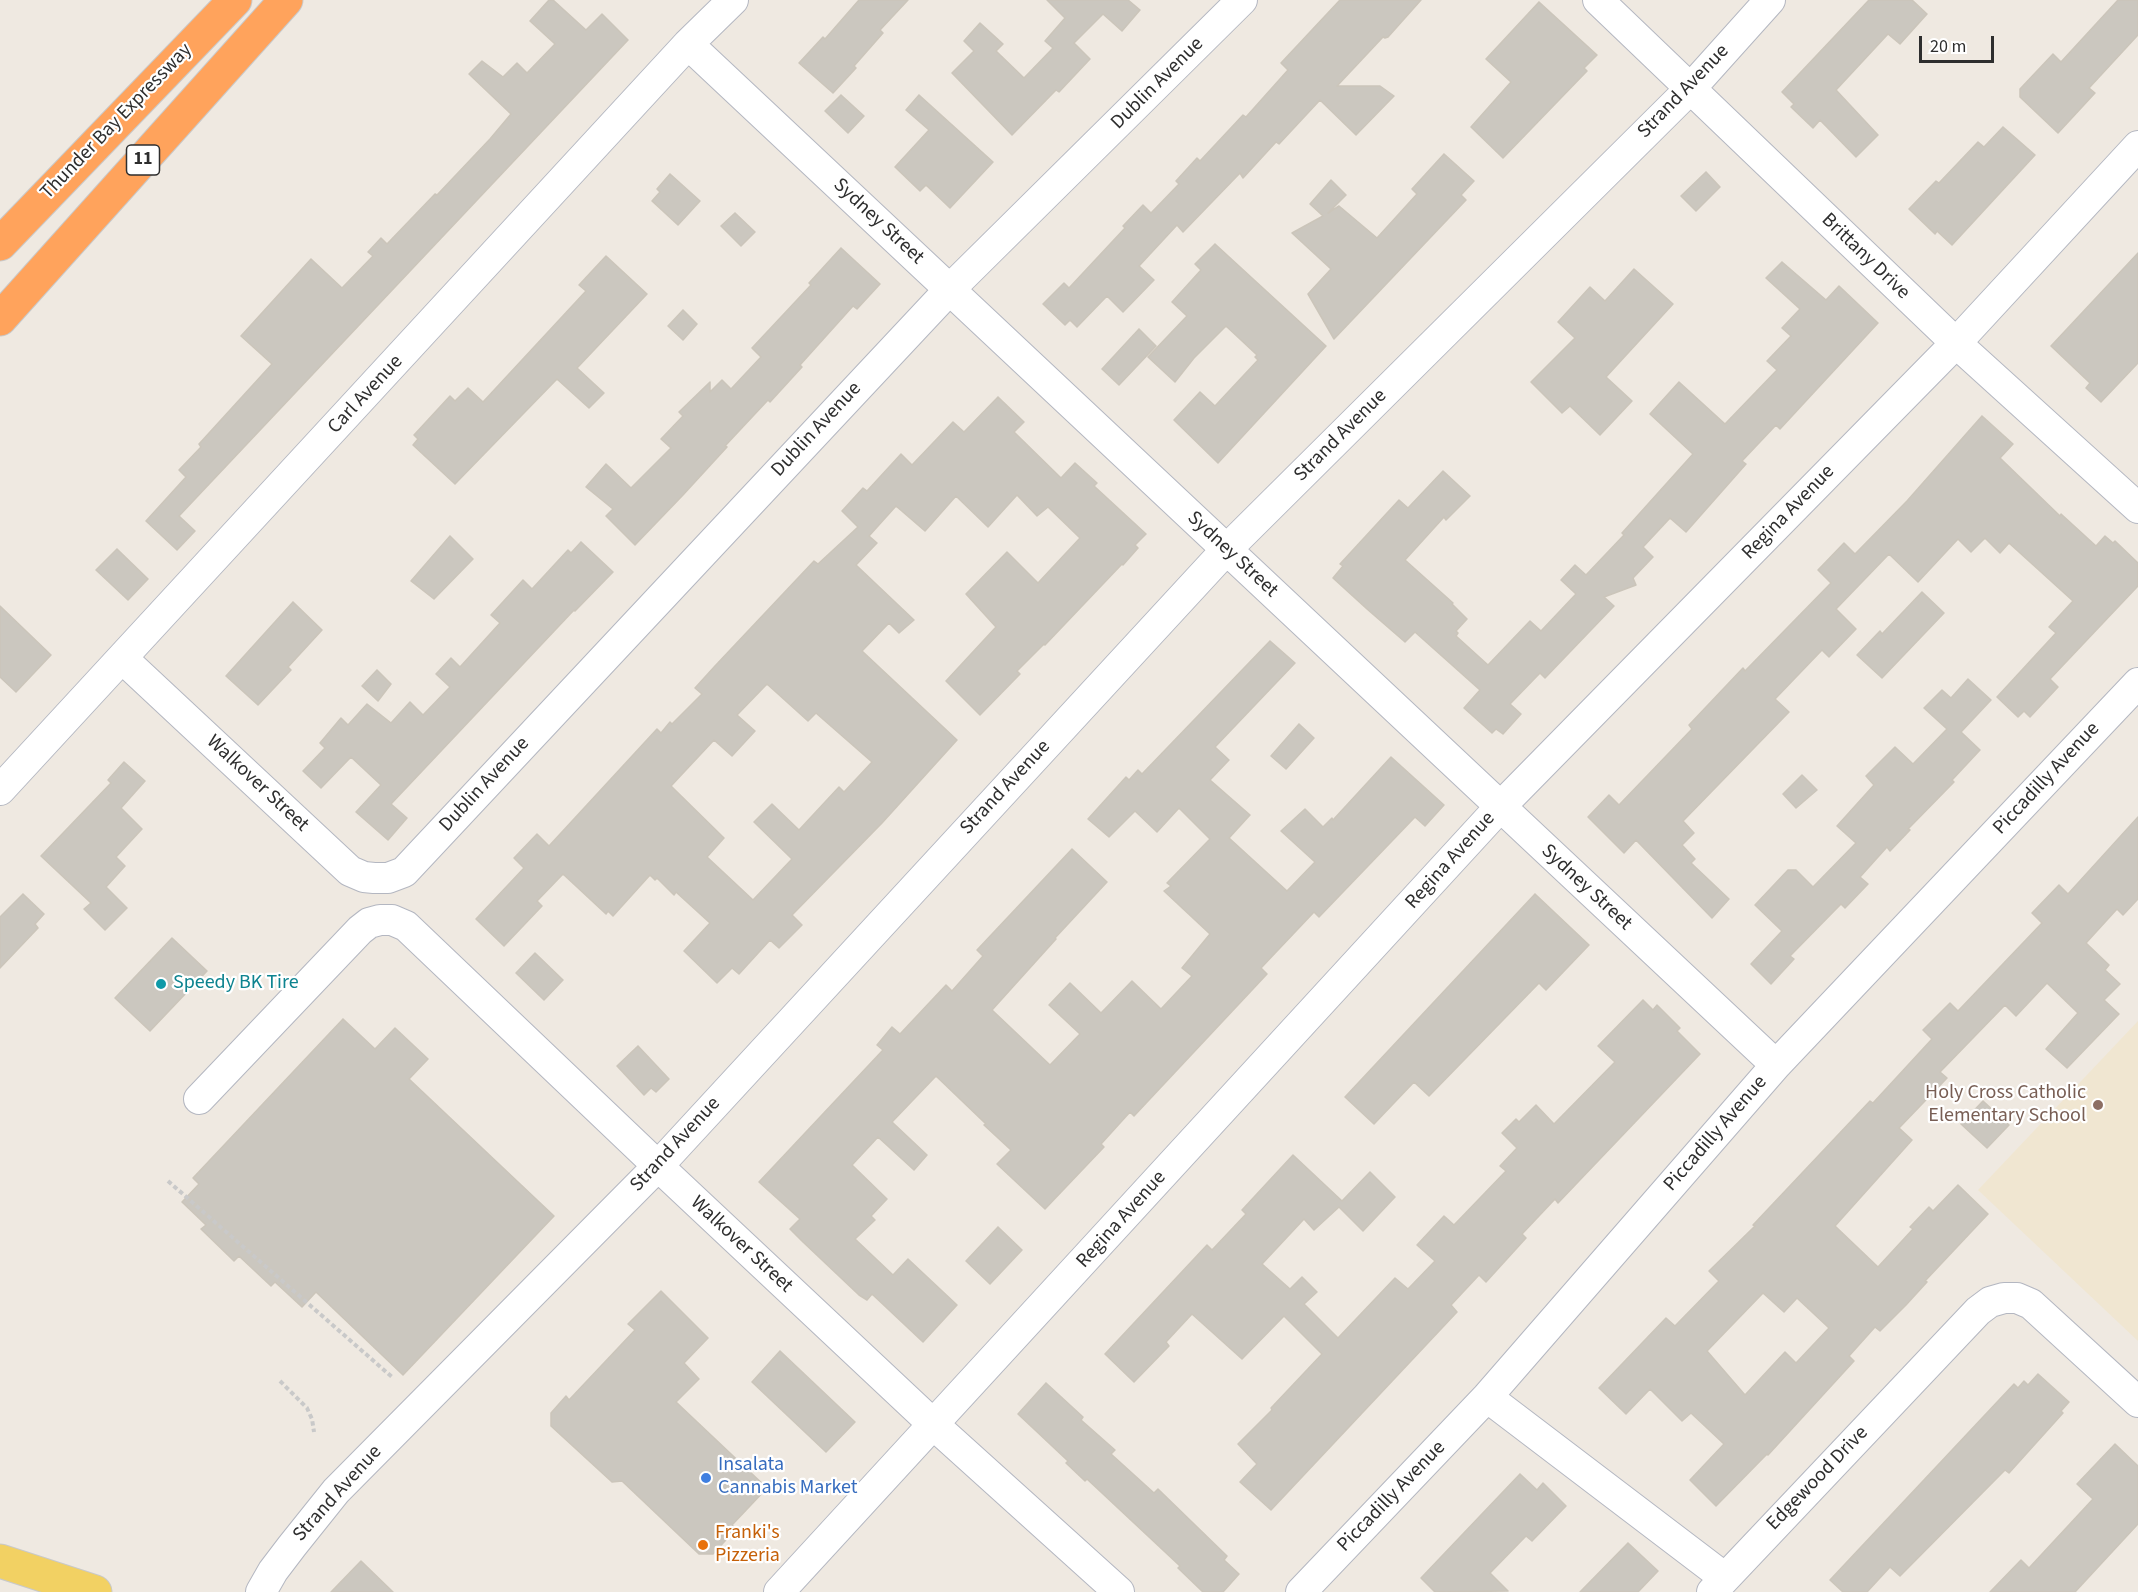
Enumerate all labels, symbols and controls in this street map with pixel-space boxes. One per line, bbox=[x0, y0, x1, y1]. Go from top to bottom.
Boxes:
scale bar bbox=[1922, 24, 1997, 62]
street label: Dublin Avenue bbox=[1107, 33, 1209, 135]
text: 20 m bbox=[1930, 34, 1966, 59]
street label: Thunder Bay Expressway bbox=[36, 39, 198, 205]
street label: Strand Avenue bbox=[1633, 40, 1735, 144]
road number: 11 bbox=[126, 145, 160, 175]
street label: Sydney Street bbox=[828, 174, 928, 270]
street label: Brittany Drive bbox=[1816, 209, 1914, 305]
street label: Carl Avenue bbox=[323, 351, 409, 439]
street label: Dublin Avenue bbox=[767, 378, 867, 482]
street label: Strand Avenue bbox=[1290, 385, 1392, 487]
street label: Regina Avenue bbox=[1738, 461, 1840, 565]
street label: Sydney Street bbox=[1182, 507, 1282, 603]
street label: Piccadilly Avenue bbox=[1989, 718, 2105, 840]
street label: Walkover Street bbox=[201, 731, 313, 837]
street label: Dublin Avenue bbox=[435, 733, 535, 837]
street label: Strand Avenue bbox=[956, 735, 1056, 841]
street label: Regina Avenue bbox=[1401, 807, 1501, 915]
street label: Sydney Street bbox=[1536, 840, 1636, 936]
place label: Speedy BK Tire bbox=[173, 972, 299, 996]
marker: Speedy BK Tire bbox=[154, 977, 168, 991]
street label: Piccadilly Avenue bbox=[1659, 1071, 1773, 1197]
place label: Holy Cross Catholic Elementary School bbox=[1925, 1082, 2086, 1129]
street label: Strand Avenue bbox=[626, 1092, 726, 1198]
marker: Holy Cross Catholic Elementary School bbox=[2091, 1098, 2105, 1112]
street label: Regina Avenue bbox=[1072, 1166, 1172, 1274]
street label: Walkover Street bbox=[685, 1192, 797, 1298]
street label: Edgewood Drive bbox=[1762, 1422, 1874, 1536]
street label: Piccadilly Avenue bbox=[1333, 1436, 1451, 1558]
street label: Strand Avenue bbox=[289, 1441, 387, 1547]
place label: Insalata Cannabis Market bbox=[718, 1454, 857, 1501]
marker: Insalata Cannabis Market bbox=[699, 1471, 713, 1485]
place label: Franki's Pizzeria bbox=[715, 1522, 780, 1569]
marker: Franki's Pizzeria bbox=[696, 1538, 710, 1552]

